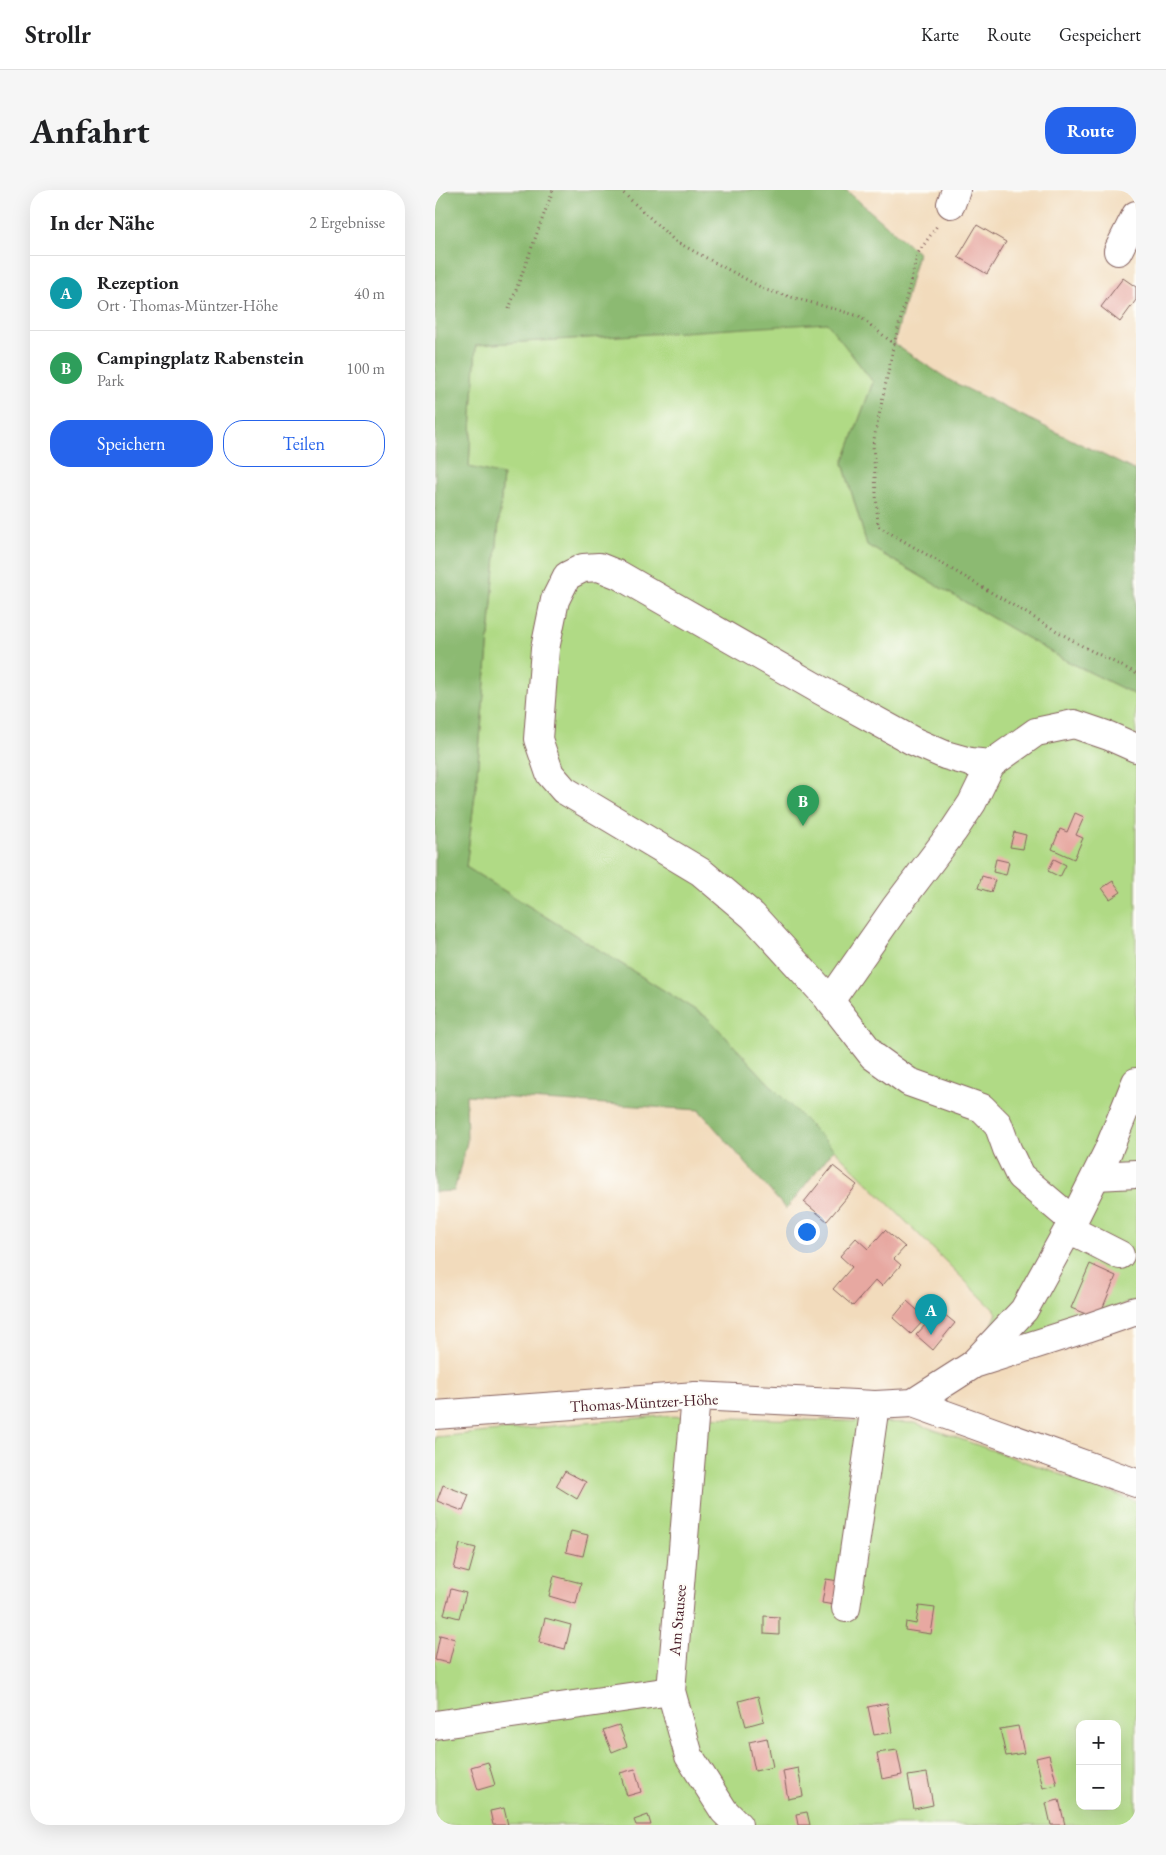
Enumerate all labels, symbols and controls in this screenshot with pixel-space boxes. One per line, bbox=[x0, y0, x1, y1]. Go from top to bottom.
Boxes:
text: Strollr bbox=[25, 19, 91, 50]
text: Karte bbox=[921, 23, 959, 46]
text: Route bbox=[987, 23, 1031, 46]
text: Gespeichert bbox=[1059, 23, 1141, 46]
button: Route bbox=[1045, 107, 1136, 154]
text: Anfahrt bbox=[30, 108, 150, 153]
text: In der Nähe bbox=[50, 209, 155, 236]
text: 2 Ergebnisse bbox=[309, 212, 385, 233]
text: Rezeption bbox=[97, 270, 179, 295]
text: A bbox=[60, 283, 72, 304]
text: 40 m bbox=[354, 283, 385, 304]
text: Ort · Thomas-Müntzer-Höhe bbox=[97, 295, 278, 316]
text: Campingplatz Rabenstein bbox=[97, 345, 304, 370]
text: B bbox=[61, 358, 71, 379]
text: 100 m bbox=[346, 358, 385, 379]
text: Park bbox=[97, 370, 124, 391]
button: Speichern bbox=[50, 420, 213, 467]
button: Teilen bbox=[223, 420, 385, 467]
pin: B bbox=[787, 785, 819, 826]
your location bbox=[794, 1219, 820, 1245]
pin: A bbox=[915, 1294, 947, 1335]
street label: Thomas-Müntzer-Höhe bbox=[569, 1388, 719, 1417]
street label: Am Stausee bbox=[664, 1584, 691, 1658]
map controls bbox=[1076, 1720, 1121, 1810]
button: + bbox=[1076, 1720, 1121, 1765]
button: − bbox=[1076, 1765, 1121, 1810]

